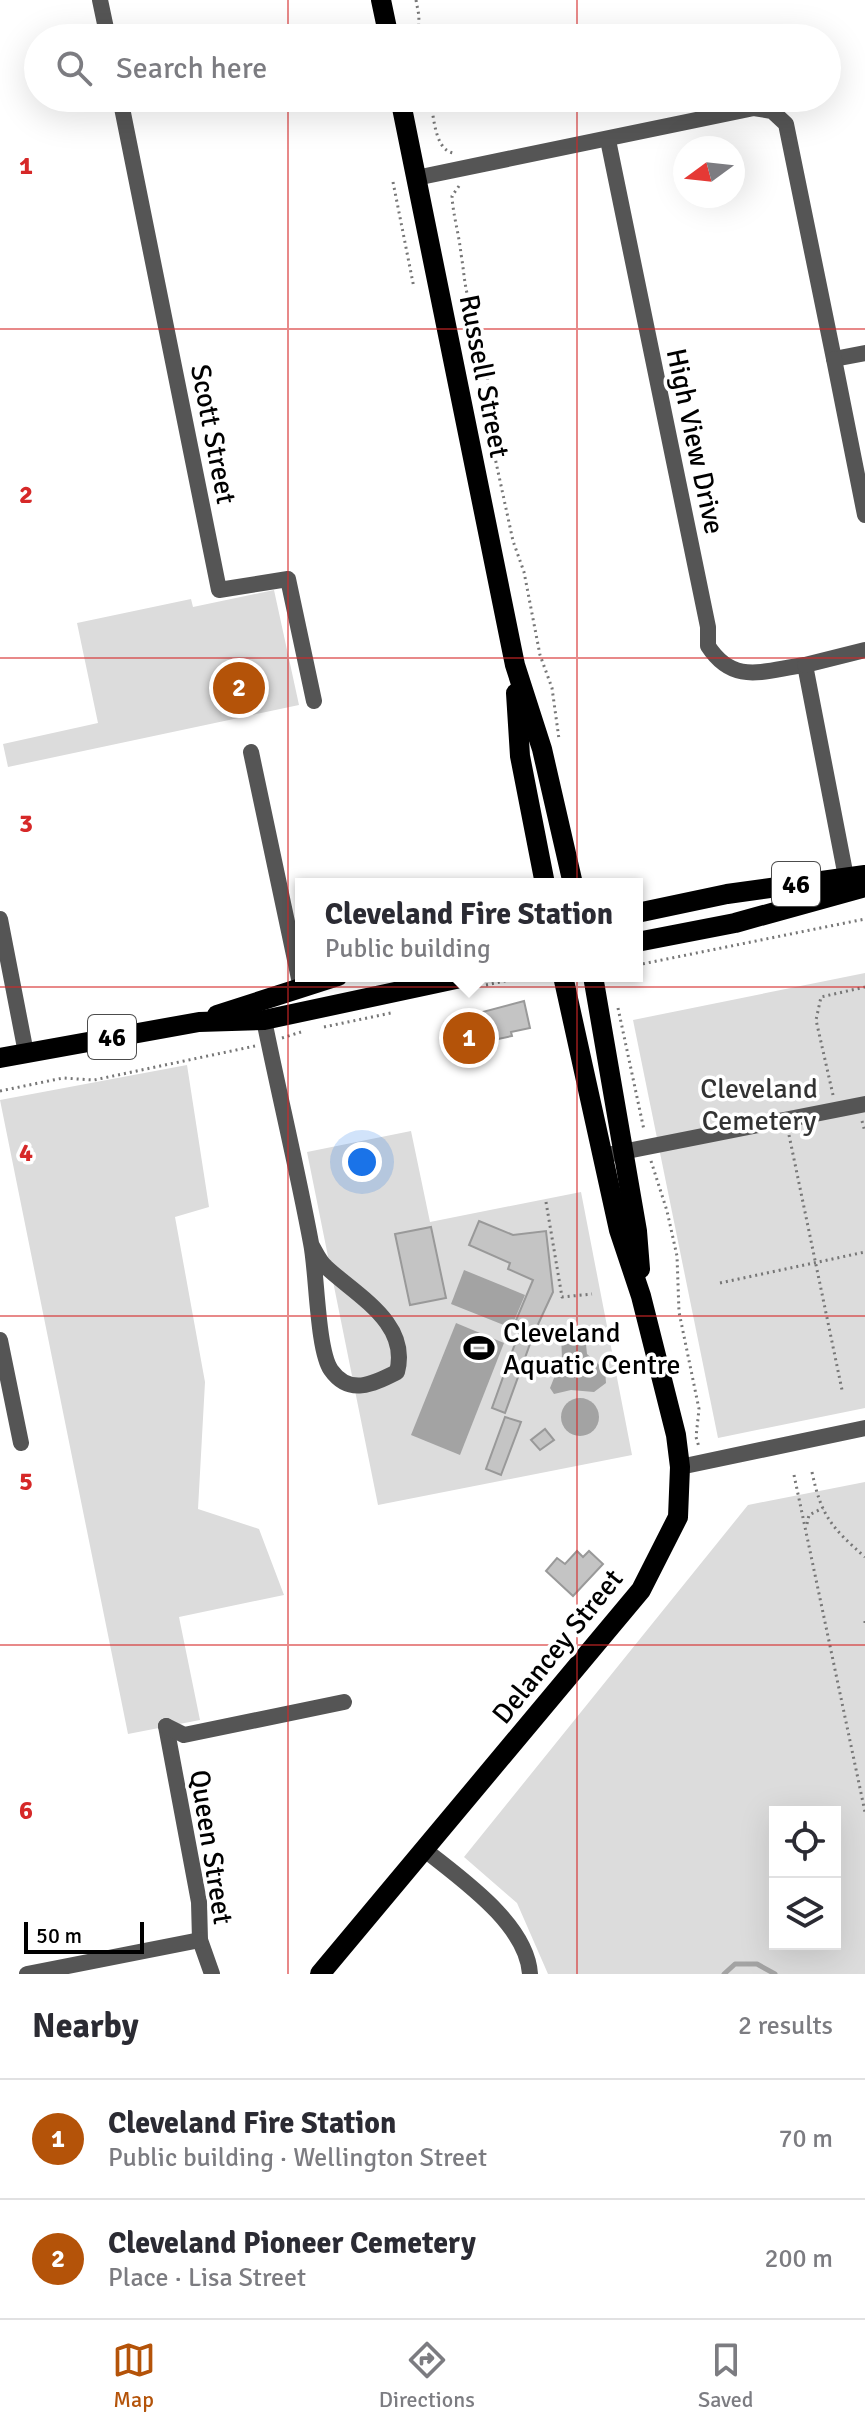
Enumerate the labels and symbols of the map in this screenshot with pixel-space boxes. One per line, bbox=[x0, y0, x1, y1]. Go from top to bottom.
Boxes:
north arrow bbox=[673, 136, 745, 208]
text: 1 bbox=[19, 150, 33, 182]
street label: Russell Street bbox=[452, 292, 517, 461]
street label: High View Drive bbox=[659, 345, 731, 537]
street label: Scott Street bbox=[183, 361, 243, 507]
text: 2 bbox=[19, 479, 33, 511]
pin: 2 bbox=[213, 658, 265, 718]
text: 3 bbox=[19, 808, 33, 840]
road number: 46 bbox=[772, 862, 820, 906]
pin: 1 bbox=[443, 1008, 495, 1068]
road number: 46 bbox=[88, 1015, 136, 1059]
park label: Cleveland Cemetery bbox=[700, 1072, 818, 1138]
text: 4 bbox=[19, 1137, 33, 1169]
your location bbox=[342, 1142, 382, 1182]
place label: Cleveland Aquatic Centre bbox=[503, 1316, 681, 1382]
sports icon: Cleveland Aquatic Centre bbox=[462, 1331, 496, 1365]
text: 5 bbox=[19, 1466, 33, 1498]
street label: Delancey Street bbox=[485, 1562, 631, 1731]
street label: Queen Street bbox=[182, 1768, 240, 1927]
text: 6 bbox=[19, 1795, 33, 1827]
scale bar bbox=[24, 1918, 144, 1954]

